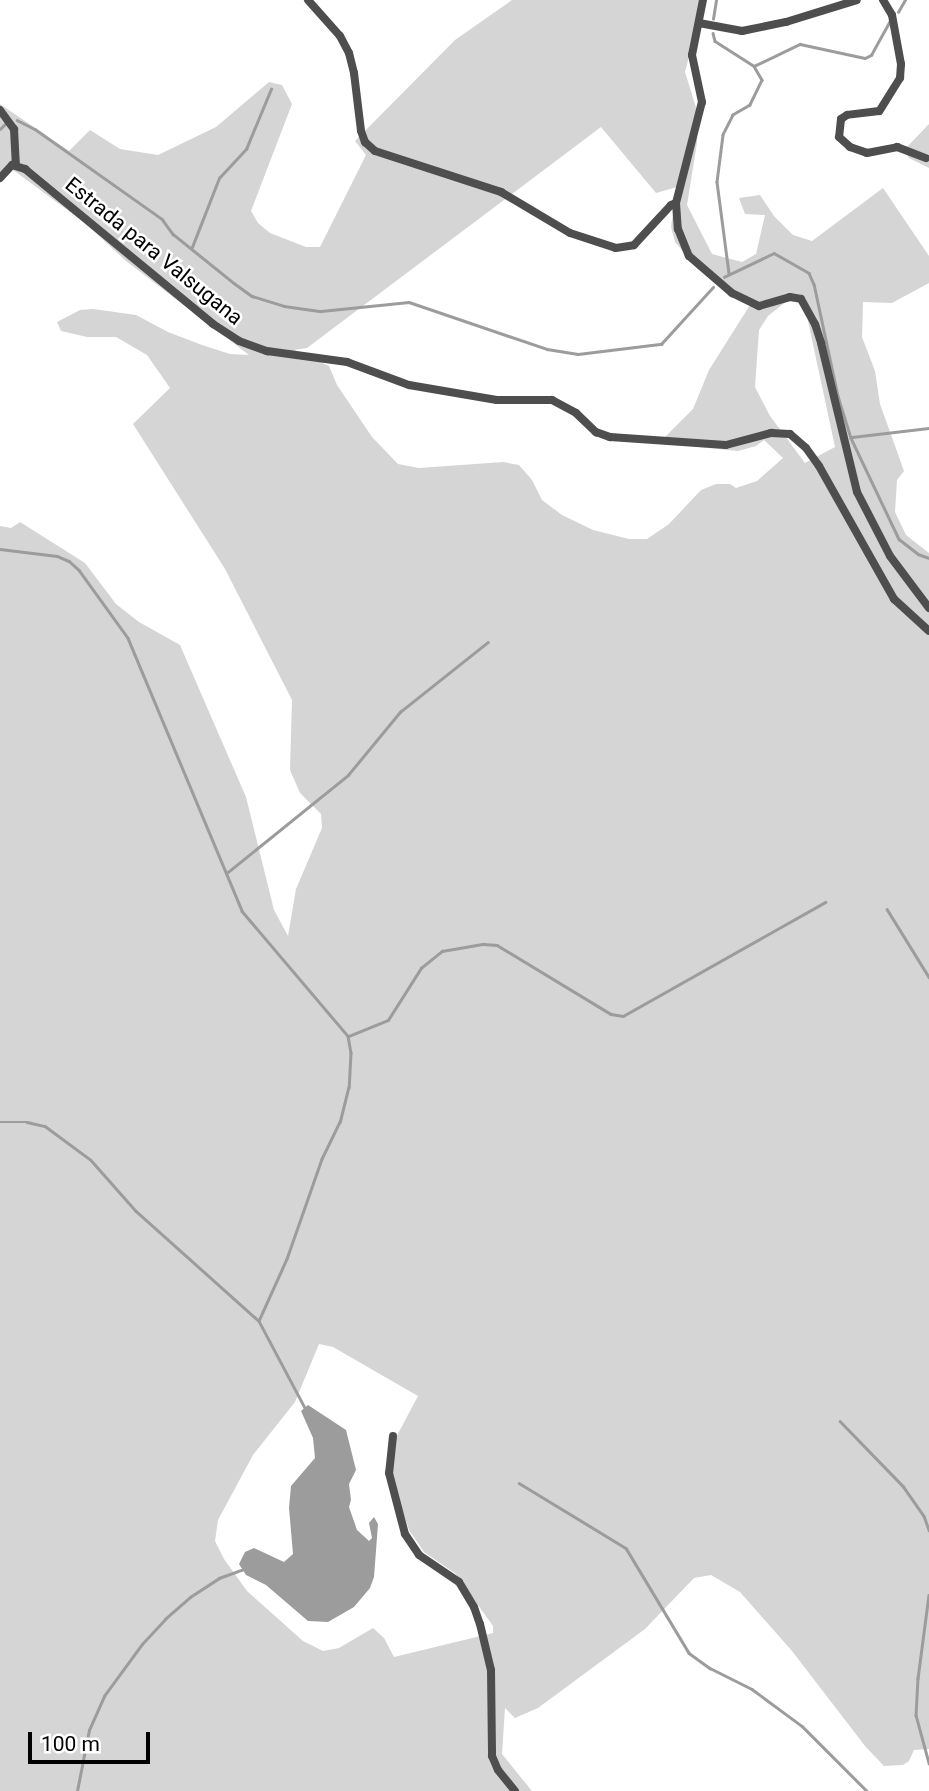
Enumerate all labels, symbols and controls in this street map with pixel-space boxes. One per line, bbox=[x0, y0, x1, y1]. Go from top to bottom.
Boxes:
street label: Estrada para Valsugana bbox=[60, 172, 248, 330]
scale bar bbox=[32, 1718, 154, 1762]
text: 100 m bbox=[41, 1732, 100, 1756]

